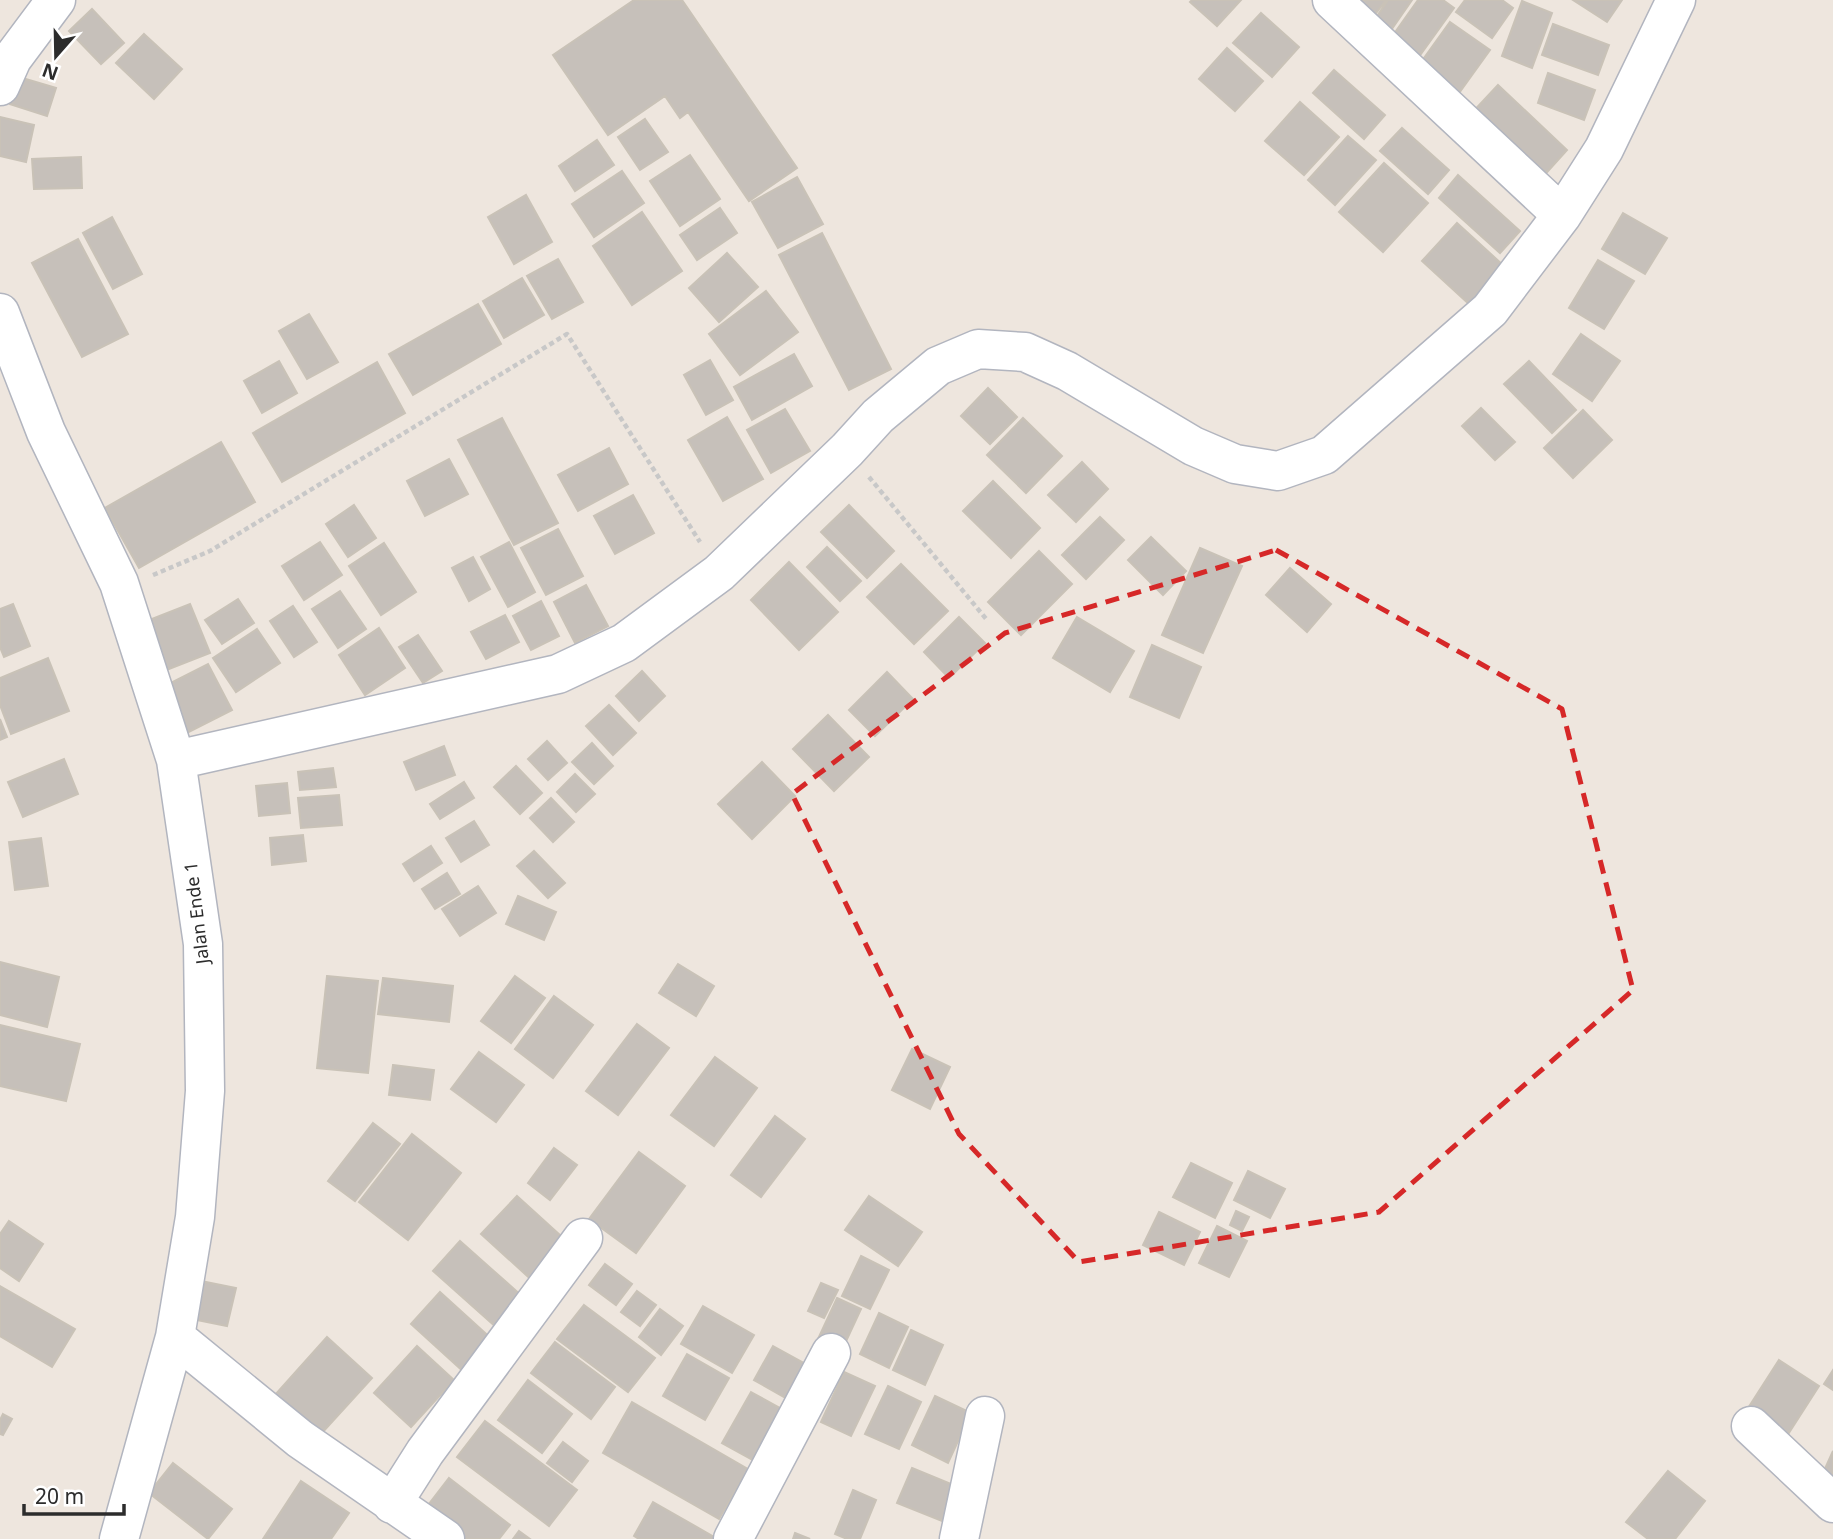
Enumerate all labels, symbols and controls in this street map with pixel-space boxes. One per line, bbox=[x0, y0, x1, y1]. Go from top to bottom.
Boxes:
north arrow bbox=[21, 21, 91, 91]
text: N bbox=[38, 57, 62, 87]
street label: Jalan Ende 1 bbox=[178, 860, 214, 968]
scale bar bbox=[24, 1472, 124, 1516]
text: 20 m bbox=[35, 1482, 84, 1510]

